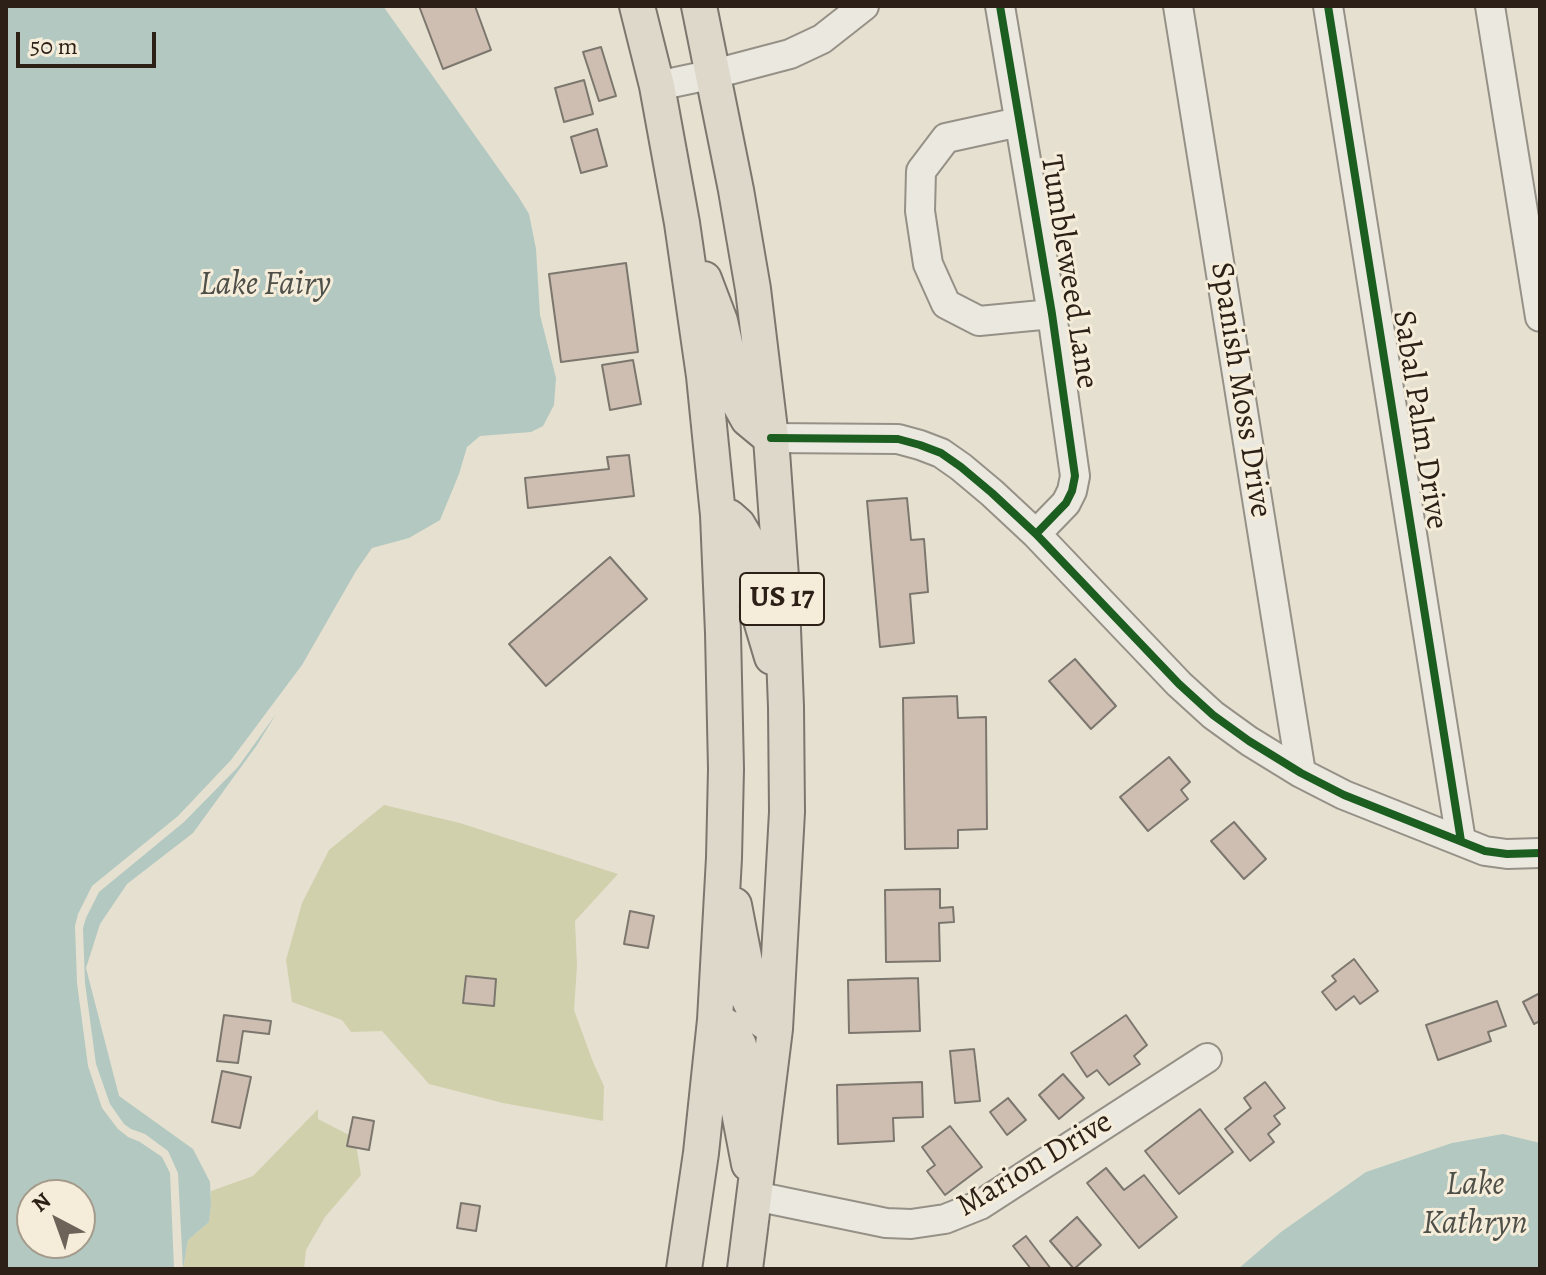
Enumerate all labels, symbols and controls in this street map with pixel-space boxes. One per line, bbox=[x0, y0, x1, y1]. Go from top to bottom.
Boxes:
scale bar bbox=[20, 16, 160, 66]
text: 50 m bbox=[30, 30, 78, 62]
street label: Tumbleweed Lane bbox=[1031, 152, 1105, 392]
street label: Spanish Moss Drive bbox=[1201, 260, 1279, 520]
water label: Lake Fairy bbox=[199, 266, 331, 306]
street label: Sabal Palm Drive bbox=[1383, 308, 1455, 532]
road number: US 17 bbox=[740, 573, 824, 625]
street label: Marion Drive bbox=[950, 1104, 1120, 1226]
water label: Lake Kathryn bbox=[1422, 1166, 1528, 1246]
north arrow bbox=[16, 1179, 96, 1259]
text: N bbox=[26, 1186, 57, 1219]

